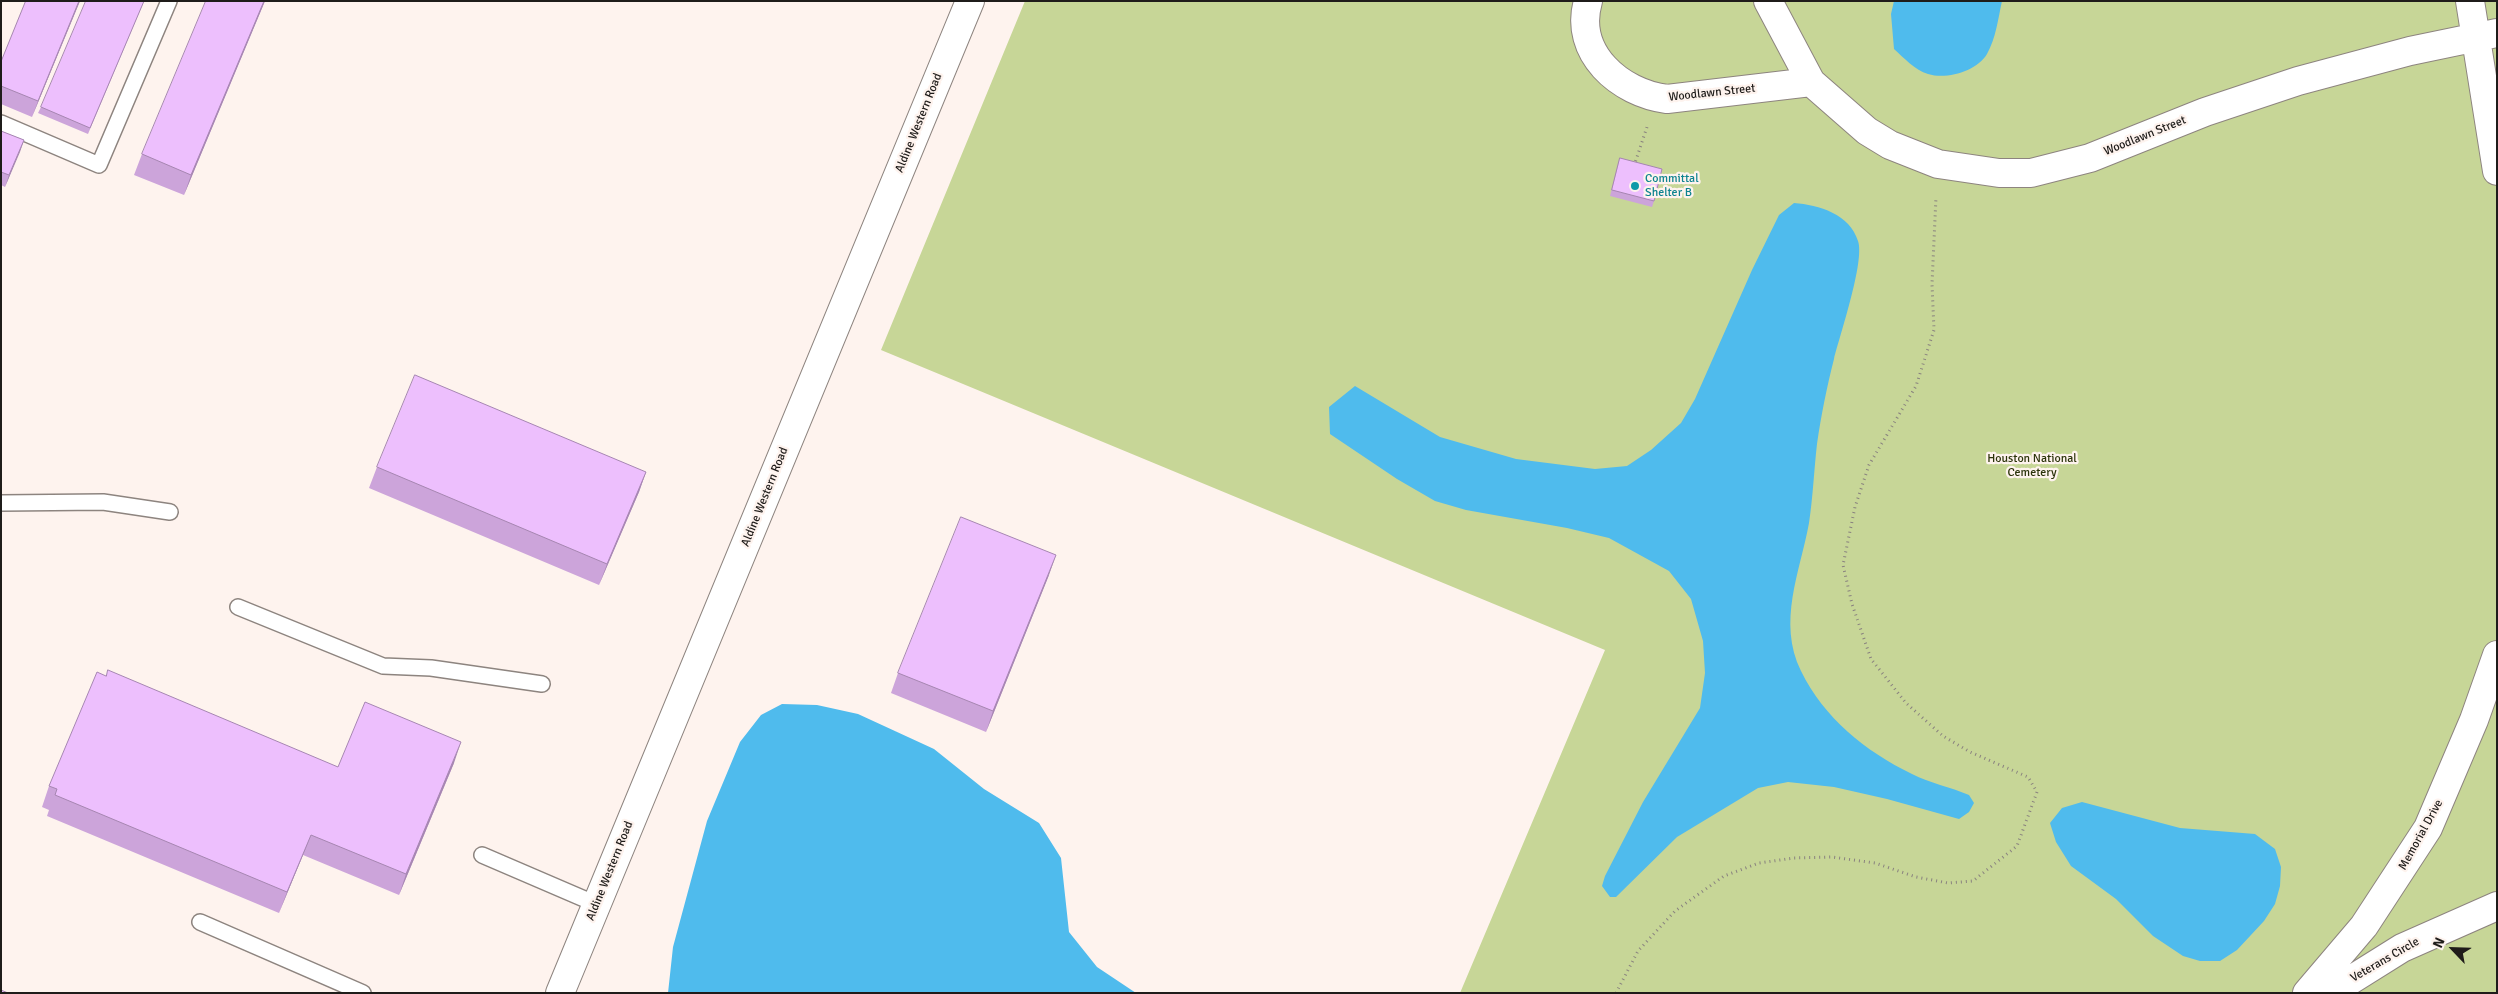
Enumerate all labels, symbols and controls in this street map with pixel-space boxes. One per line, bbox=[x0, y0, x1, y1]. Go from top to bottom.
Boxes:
street label: Aldine Western Road bbox=[893, 71, 945, 175]
street label: Woodlawn Street bbox=[1668, 81, 1756, 105]
street label: Woodlawn Street bbox=[2102, 113, 2188, 159]
place label: Committal Shelter B bbox=[1645, 172, 1699, 200]
marker: Committal Shelter B bbox=[1629, 180, 1641, 192]
street label: Aldine Western Road bbox=[739, 445, 791, 549]
park label: Houston National Cemetery bbox=[1987, 452, 2077, 480]
street label: Memorial Drive bbox=[2396, 797, 2446, 873]
street label: Aldine Western Road bbox=[584, 819, 636, 923]
north arrow bbox=[2428, 924, 2478, 974]
street label: Veterans Circle bbox=[2348, 935, 2422, 985]
text: N bbox=[2429, 935, 2449, 951]

